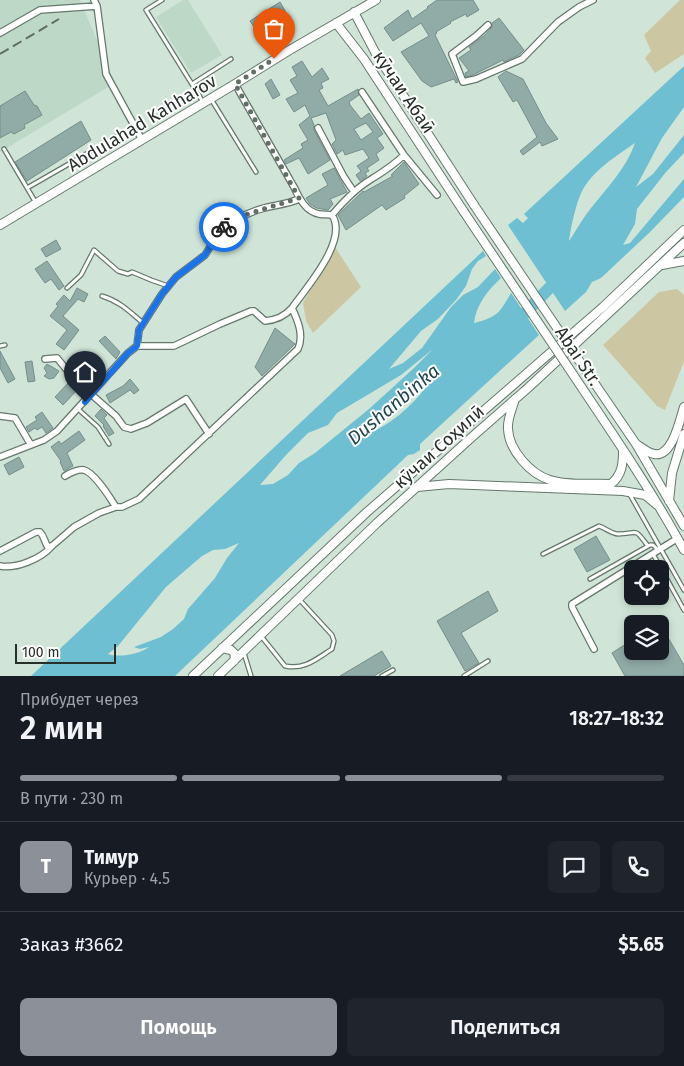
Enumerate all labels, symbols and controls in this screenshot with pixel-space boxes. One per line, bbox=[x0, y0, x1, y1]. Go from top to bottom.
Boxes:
pin bbox=[253, 8, 295, 59]
icon: bag bbox=[260, 15, 288, 43]
street label: кӯчаи Абаӣ bbox=[368, 47, 440, 137]
street label: Abdulahad Kahharov bbox=[63, 70, 221, 176]
courier bbox=[199, 202, 249, 252]
icon: bike bbox=[210, 213, 238, 241]
street label: Abai Str. bbox=[550, 322, 606, 390]
pin bbox=[64, 351, 106, 402]
icon: home bbox=[71, 358, 99, 386]
water label: Dushanbinka bbox=[343, 359, 444, 450]
street label: кӯчаи Соҳилӣ bbox=[389, 401, 489, 493]
map controls bbox=[624, 560, 669, 660]
button: locate bbox=[624, 560, 669, 605]
button: layers bbox=[624, 615, 669, 660]
scale bar bbox=[15, 641, 116, 664]
text: 100 m bbox=[22, 644, 59, 661]
text: Прибудет через bbox=[20, 690, 139, 709]
text: 18:27–18:32 bbox=[569, 707, 664, 730]
text: 2 мин bbox=[20, 709, 103, 747]
text: В пути · 230 m bbox=[20, 789, 123, 808]
button: chat bbox=[548, 841, 600, 893]
button: phone bbox=[612, 841, 664, 893]
text: Тимур bbox=[84, 846, 139, 869]
text: Т bbox=[41, 855, 51, 878]
text: Курьер · 4.5 bbox=[84, 869, 170, 888]
text: Заказ #3662 bbox=[20, 933, 123, 956]
text: $5.65 bbox=[618, 933, 664, 956]
button: Помощь bbox=[20, 998, 337, 1056]
button: Поделиться bbox=[347, 998, 664, 1056]

